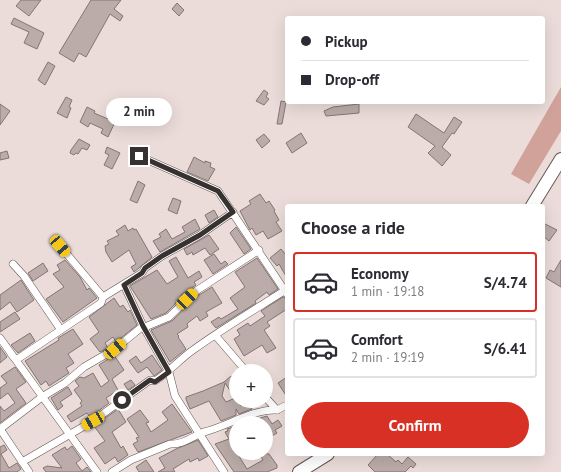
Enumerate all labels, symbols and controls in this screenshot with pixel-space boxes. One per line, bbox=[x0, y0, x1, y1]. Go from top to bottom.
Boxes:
text: Pickup bbox=[325, 32, 368, 51]
text: Drop-off bbox=[325, 70, 379, 89]
callout: 2 min bbox=[106, 98, 172, 126]
text: 2 min bbox=[123, 103, 155, 120]
route end bbox=[130, 147, 148, 165]
text: Choose a ride bbox=[301, 216, 405, 239]
car bbox=[48, 233, 72, 259]
icon: car bbox=[303, 264, 339, 300]
text: Economy bbox=[351, 264, 409, 283]
text: S/4.74 bbox=[484, 273, 527, 292]
text: 1 min · 19:18 bbox=[351, 283, 424, 300]
car bbox=[174, 286, 200, 312]
icon: car bbox=[303, 330, 339, 366]
text: Comfort bbox=[351, 330, 403, 349]
car bbox=[102, 337, 128, 361]
text: S/6.41 bbox=[484, 339, 527, 358]
text: 2 min · 19:19 bbox=[351, 349, 424, 366]
map controls bbox=[229, 364, 273, 460]
button: + bbox=[229, 364, 273, 408]
route start bbox=[113, 391, 131, 409]
button: Confirm bbox=[301, 402, 529, 448]
car bbox=[80, 410, 106, 432]
button: − bbox=[229, 416, 273, 460]

